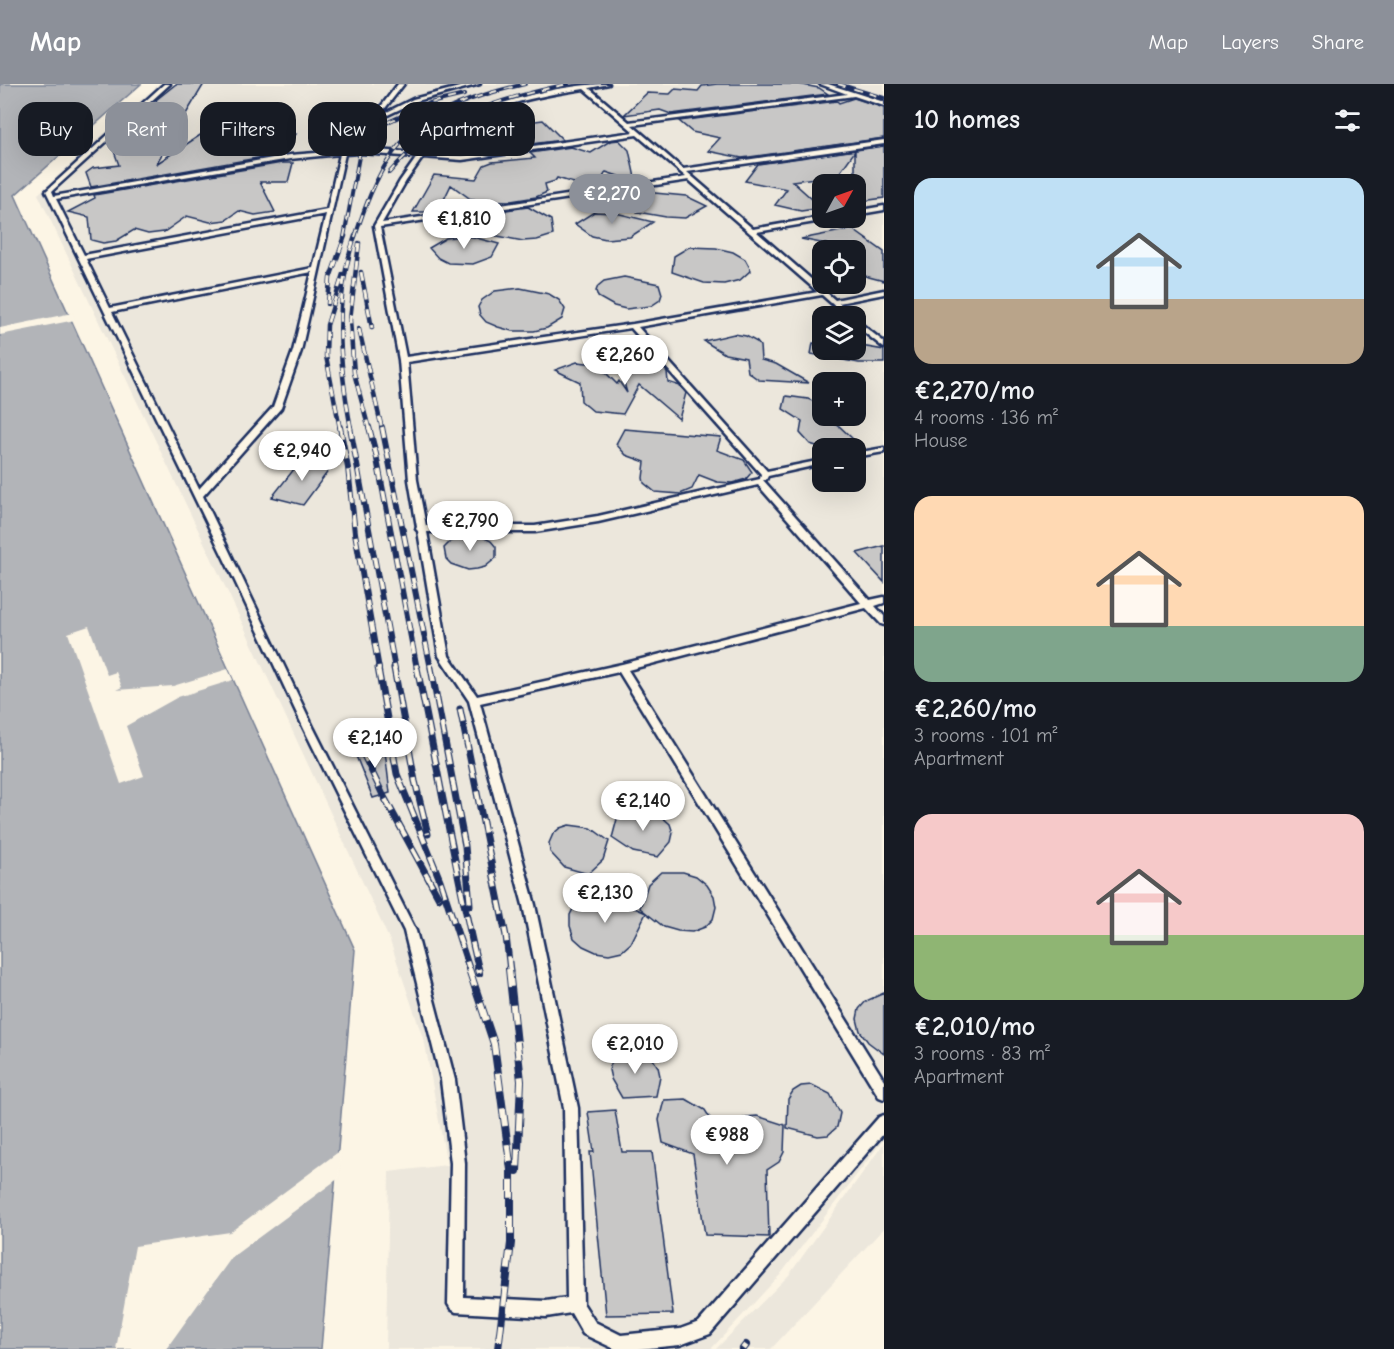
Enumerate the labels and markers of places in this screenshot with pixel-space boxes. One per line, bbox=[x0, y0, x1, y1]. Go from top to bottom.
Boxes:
pin: €2,270 bbox=[563, 174, 661, 225]
pin: €1,810 bbox=[415, 199, 513, 250]
pin: €2,260 bbox=[576, 335, 674, 386]
pin: €2,940 bbox=[253, 431, 351, 482]
pin: €2,790 bbox=[421, 501, 519, 552]
pin: €2,140 bbox=[326, 718, 424, 769]
pin: €2,140 bbox=[594, 781, 692, 832]
pin: €2,130 bbox=[556, 873, 654, 924]
pin: €2,010 bbox=[586, 1024, 684, 1075]
pin: €988 bbox=[691, 1115, 763, 1166]

